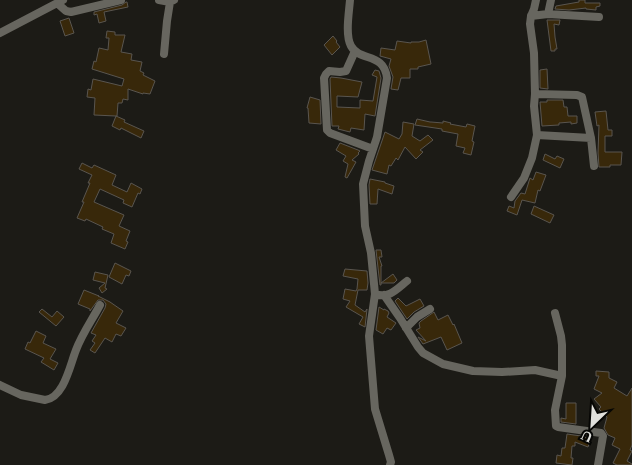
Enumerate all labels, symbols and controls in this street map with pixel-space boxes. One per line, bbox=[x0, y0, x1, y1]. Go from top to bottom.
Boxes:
north arrow bbox=[567, 400, 617, 450]
text: U bbox=[577, 424, 596, 448]

